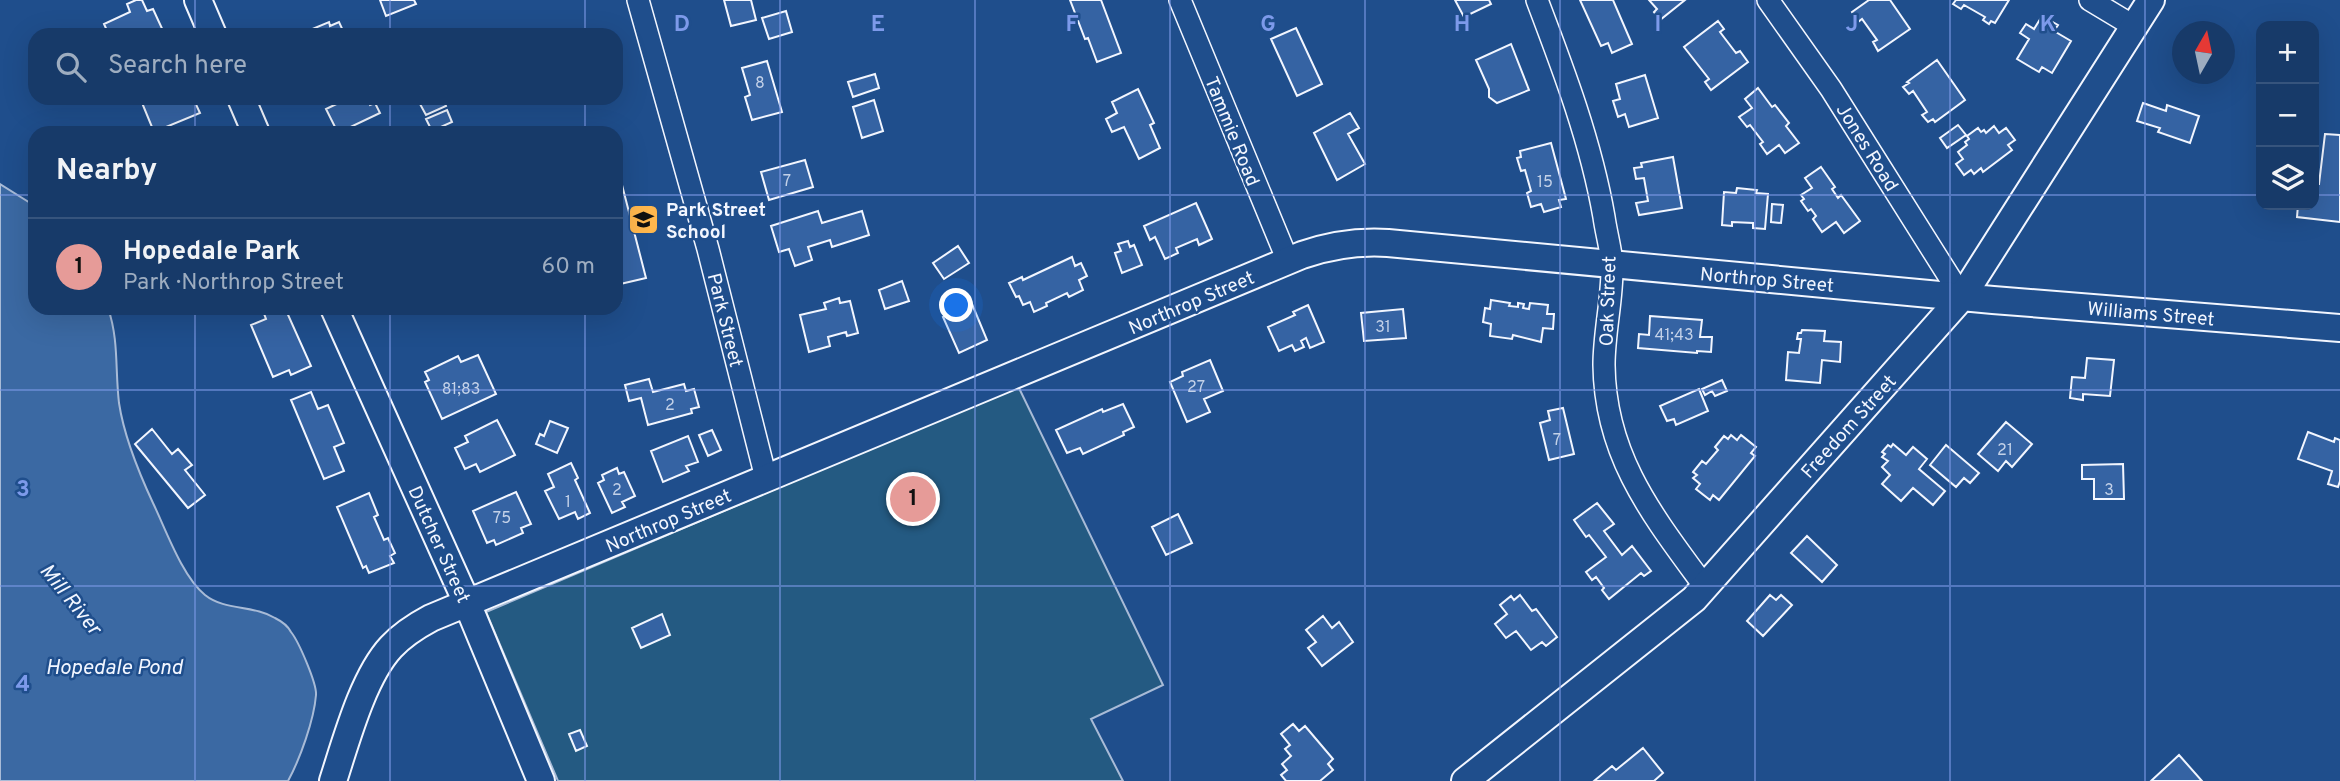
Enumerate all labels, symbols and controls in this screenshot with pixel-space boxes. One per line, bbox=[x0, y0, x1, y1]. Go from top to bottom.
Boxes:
text: D bbox=[674, 11, 690, 40]
text: E bbox=[871, 11, 885, 40]
text: F bbox=[1065, 11, 1079, 40]
text: G bbox=[1260, 11, 1276, 40]
text: H bbox=[1454, 11, 1470, 40]
text: I bbox=[1655, 11, 1661, 40]
text: J bbox=[1846, 11, 1858, 40]
text: K bbox=[2040, 11, 2056, 40]
north arrow bbox=[2172, 21, 2235, 84]
map controls bbox=[2256, 21, 2319, 210]
button: + bbox=[2256, 21, 2319, 84]
search box bbox=[28, 28, 623, 105]
icon: search bbox=[52, 48, 90, 86]
text: Search here bbox=[108, 50, 247, 83]
street label: Tammie Road bbox=[1198, 73, 1264, 190]
house number: 8 bbox=[755, 74, 765, 94]
button: − bbox=[2256, 84, 2319, 147]
street label: Jones Road bbox=[1830, 100, 1903, 197]
button: layers bbox=[2256, 147, 2319, 210]
text: Nearby bbox=[56, 153, 157, 190]
house number: 7 bbox=[783, 172, 791, 192]
house number: 15 bbox=[1537, 173, 1553, 193]
place label: Park Street School bbox=[666, 199, 766, 245]
school or university icon: Park Street School bbox=[626, 203, 660, 237]
text: Hopedale Park bbox=[123, 236, 300, 269]
text: 1 bbox=[74, 253, 84, 282]
text: 60 m bbox=[542, 253, 595, 282]
street label: Oak Street bbox=[1595, 255, 1623, 347]
street label: Northrop Street bbox=[1699, 263, 1835, 299]
street label: Northrop Street bbox=[1125, 267, 1258, 341]
text: Park · Northrop Street bbox=[123, 269, 344, 298]
street label: Park Street bbox=[701, 271, 747, 370]
your location bbox=[939, 288, 973, 322]
street label: Williams Street bbox=[2086, 297, 2215, 333]
house number: 31 bbox=[1375, 318, 1391, 338]
house number: 41;43 bbox=[1654, 326, 1694, 346]
street label: Freedom Street bbox=[1797, 370, 1902, 484]
house number: 27 bbox=[1187, 378, 1205, 398]
house number: 81;83 bbox=[442, 380, 480, 400]
house number: 2 bbox=[665, 396, 675, 416]
house number: 7 bbox=[1553, 431, 1561, 451]
house number: 21 bbox=[1997, 441, 2013, 461]
pin: 1 bbox=[890, 473, 936, 525]
text: 3 bbox=[16, 476, 30, 505]
house number: 2 bbox=[612, 481, 622, 501]
house number: 3 bbox=[2104, 481, 2114, 501]
street label: Dutcher Street bbox=[402, 483, 475, 607]
street label: Northrop Street bbox=[602, 485, 735, 559]
house number: 1 bbox=[565, 493, 571, 513]
house number: 75 bbox=[493, 509, 511, 529]
water label: Mill River bbox=[33, 559, 108, 643]
water label: Hopedale Pond bbox=[46, 655, 184, 682]
text: 4 bbox=[16, 671, 30, 700]

